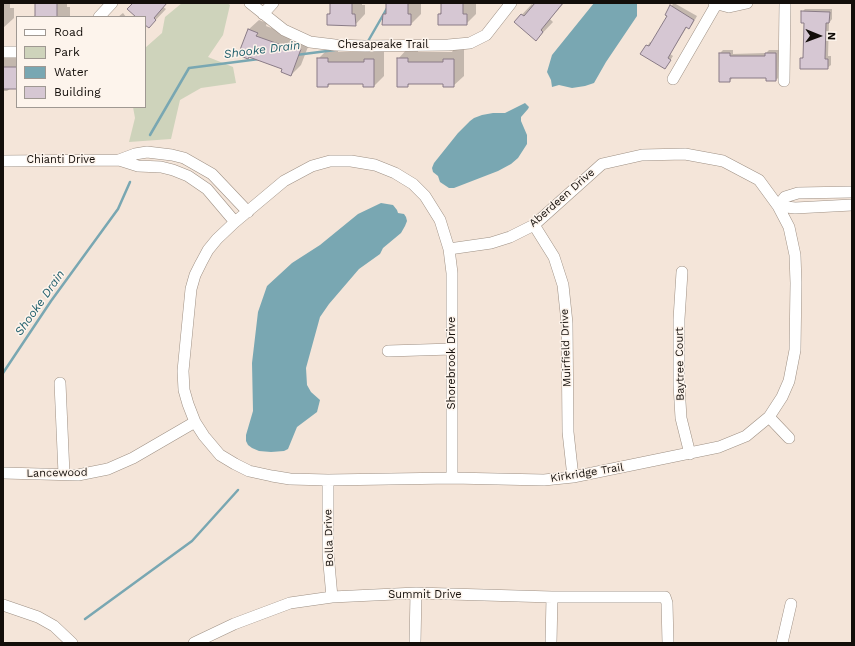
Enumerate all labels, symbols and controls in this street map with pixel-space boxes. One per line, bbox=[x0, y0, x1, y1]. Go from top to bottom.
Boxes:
legend bbox=[16, 16, 146, 108]
north arrow bbox=[799, 16, 839, 56]
text: Road bbox=[54, 25, 83, 39]
text: N bbox=[825, 32, 838, 40]
water label: Shooke Drain bbox=[223, 38, 301, 62]
street label: Chesapeake Trail bbox=[337, 38, 429, 52]
text: Park bbox=[54, 45, 80, 59]
text: Water bbox=[54, 65, 88, 79]
text: Building bbox=[54, 85, 101, 99]
street label: Chianti Drive bbox=[27, 153, 95, 167]
street label: Aberdeen Drive bbox=[527, 166, 597, 230]
water label: Shooke Drain bbox=[12, 267, 68, 339]
street label: Muirfield Drive bbox=[558, 309, 574, 387]
street label: Shorebrook Drive bbox=[445, 317, 459, 409]
street label: Baytree Court bbox=[673, 327, 687, 401]
street label: Kirkridge Trail bbox=[549, 461, 625, 485]
street label: Lancewood bbox=[26, 466, 88, 480]
street label: Bolla Drive bbox=[321, 509, 337, 567]
street label: Summit Drive bbox=[388, 588, 462, 602]

